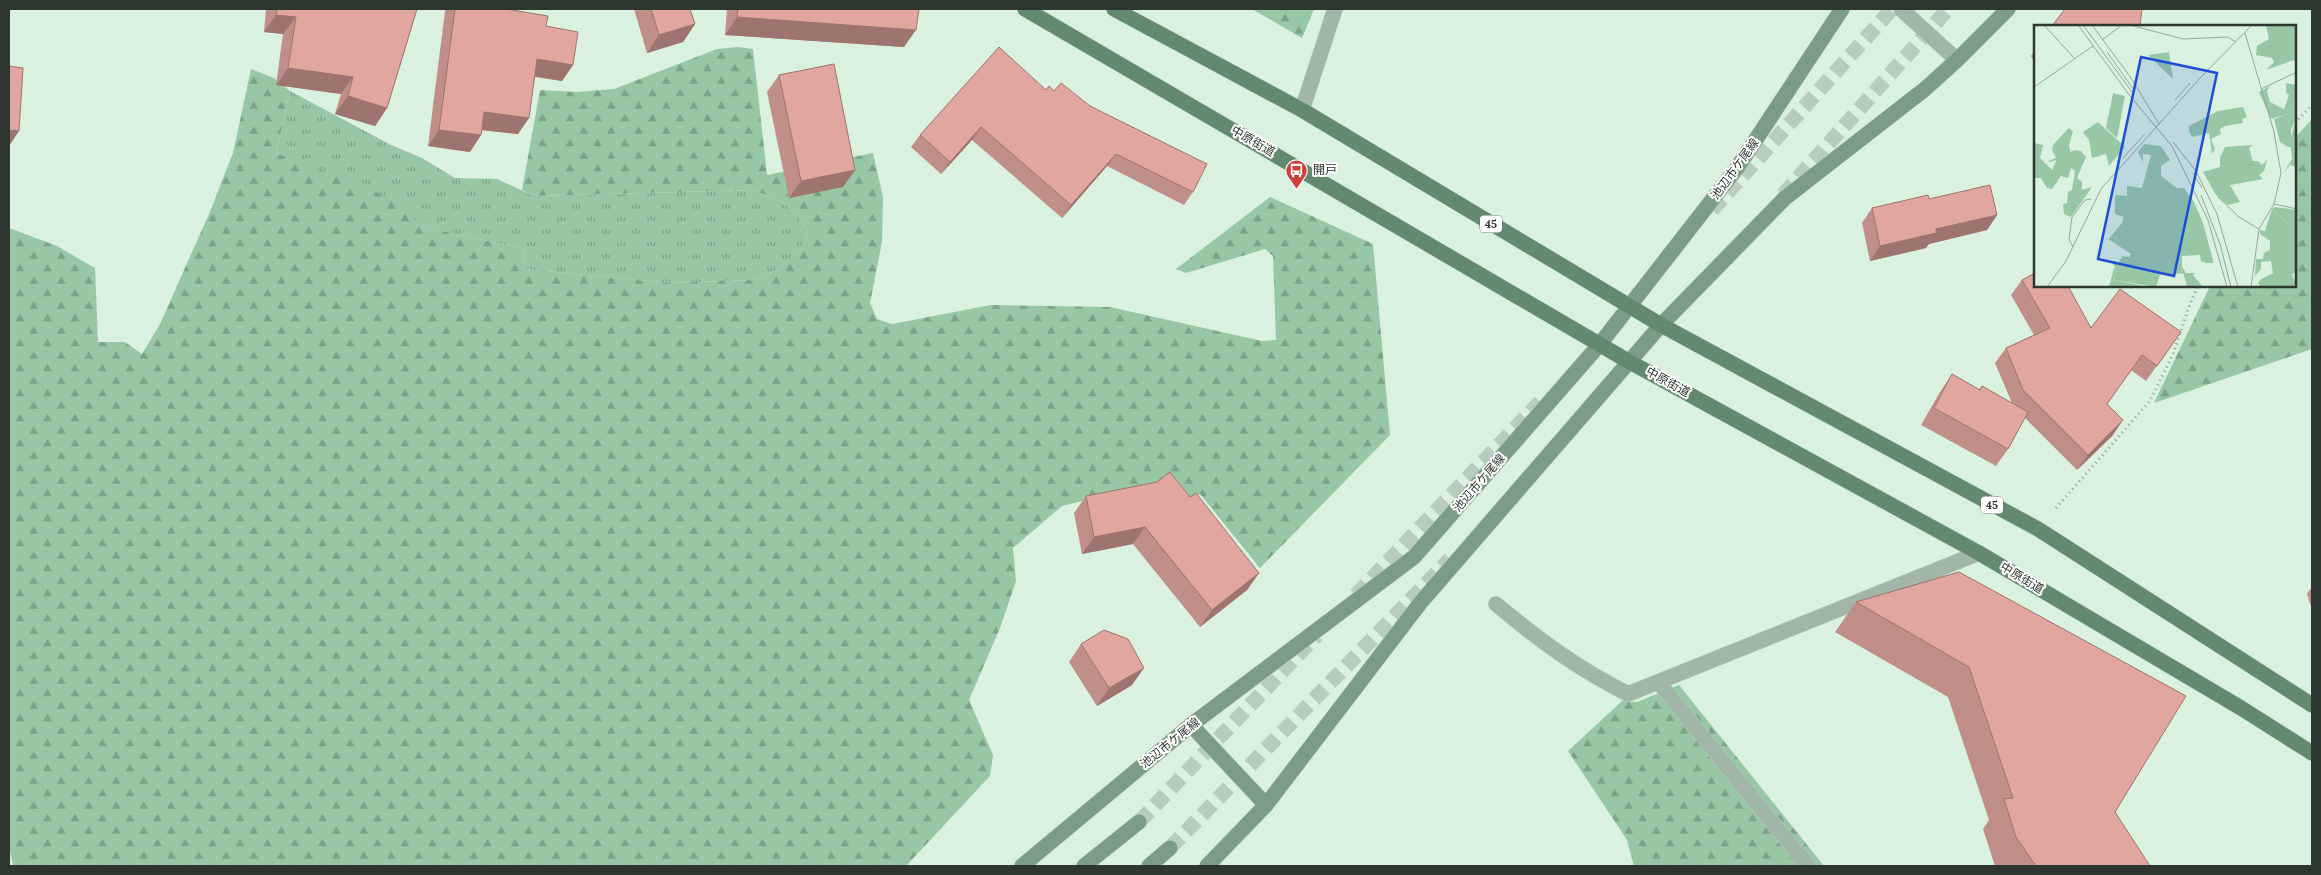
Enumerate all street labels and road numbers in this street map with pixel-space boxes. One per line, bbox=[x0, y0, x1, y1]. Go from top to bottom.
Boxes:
street label: 中原街道 bbox=[1229, 122, 1278, 159]
street label: 池辺市ケ尾線 bbox=[1707, 135, 1762, 202]
road number: 45 bbox=[1480, 215, 1502, 232]
street label: 中原街道 bbox=[1644, 363, 1693, 400]
street label: 池辺市ケ尾線 bbox=[1449, 451, 1508, 515]
road number: 45 bbox=[1981, 496, 2003, 514]
street label: 中原街道 bbox=[1998, 559, 2047, 596]
street label: 池辺市ケ尾線 bbox=[1137, 714, 1202, 771]

